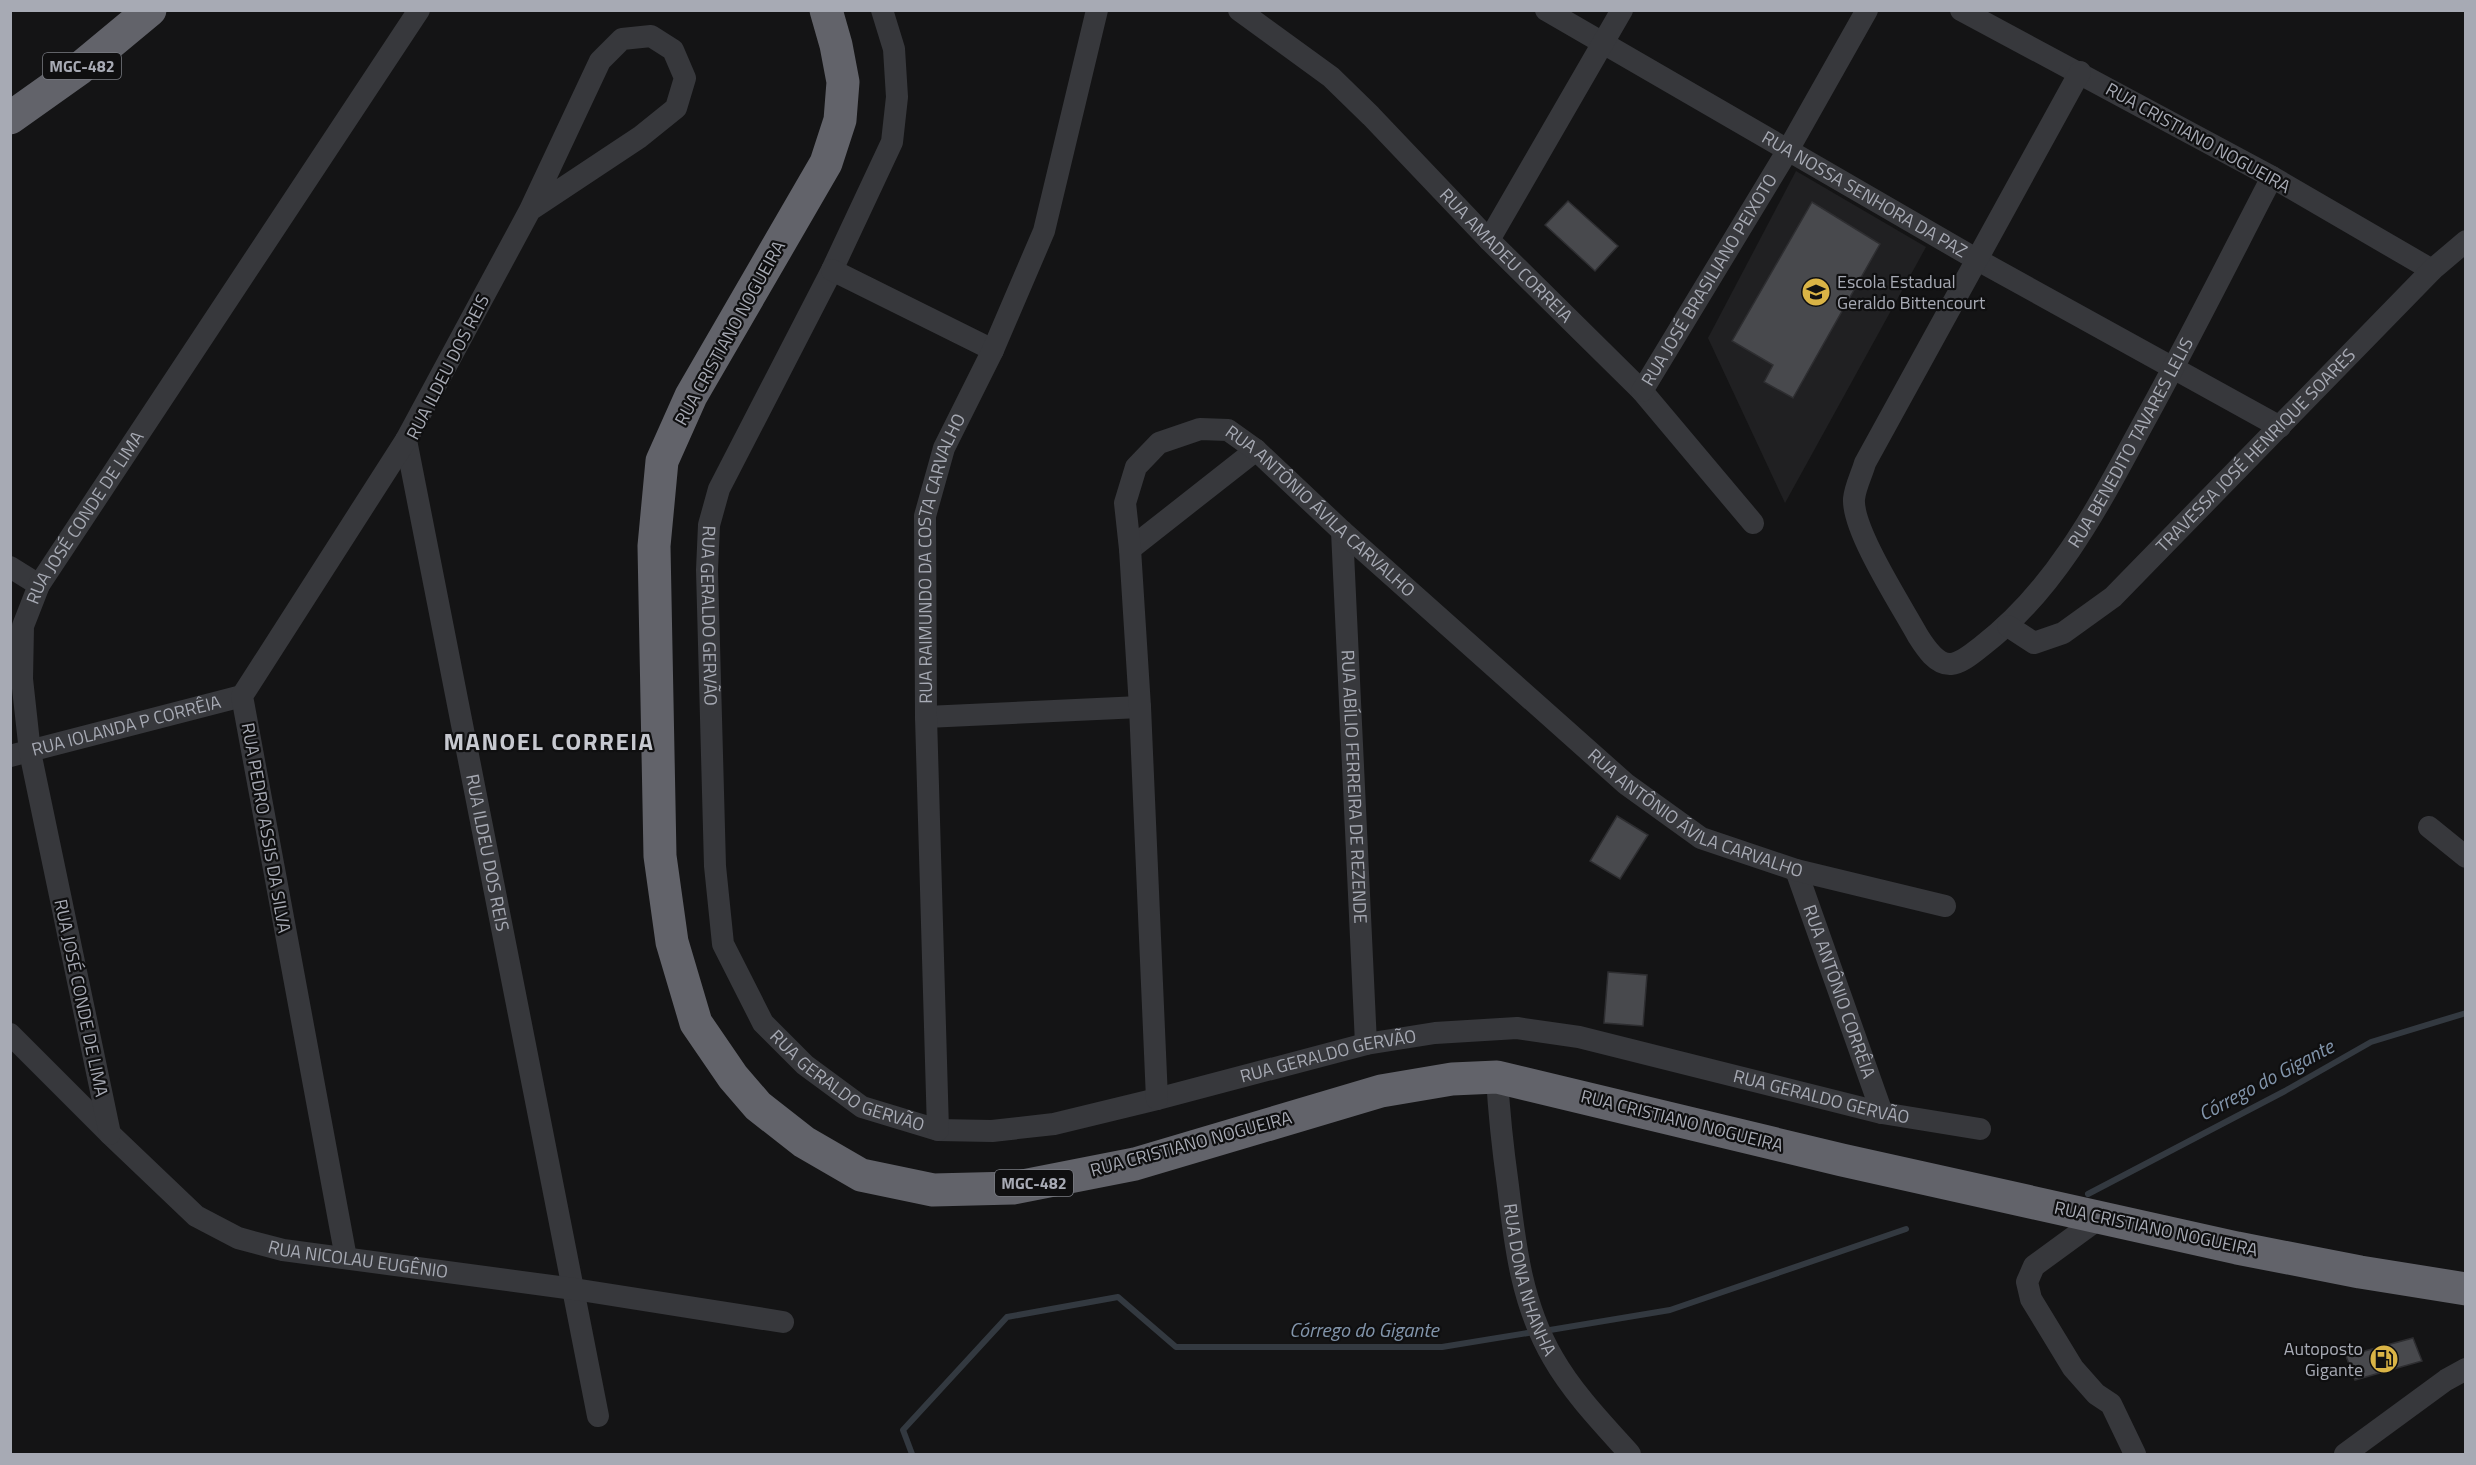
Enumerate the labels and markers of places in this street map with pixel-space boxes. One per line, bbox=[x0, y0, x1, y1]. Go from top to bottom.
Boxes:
place label: Escola Estadual Geraldo Bittencourt bbox=[1837, 268, 1986, 316]
school or university icon: Escola Estadual Geraldo Bittencourt bbox=[1800, 276, 1832, 308]
place label: Autoposto Gigante bbox=[2284, 1335, 2363, 1383]
fuel station icon: Autoposto Gigante bbox=[2368, 1343, 2400, 1375]

